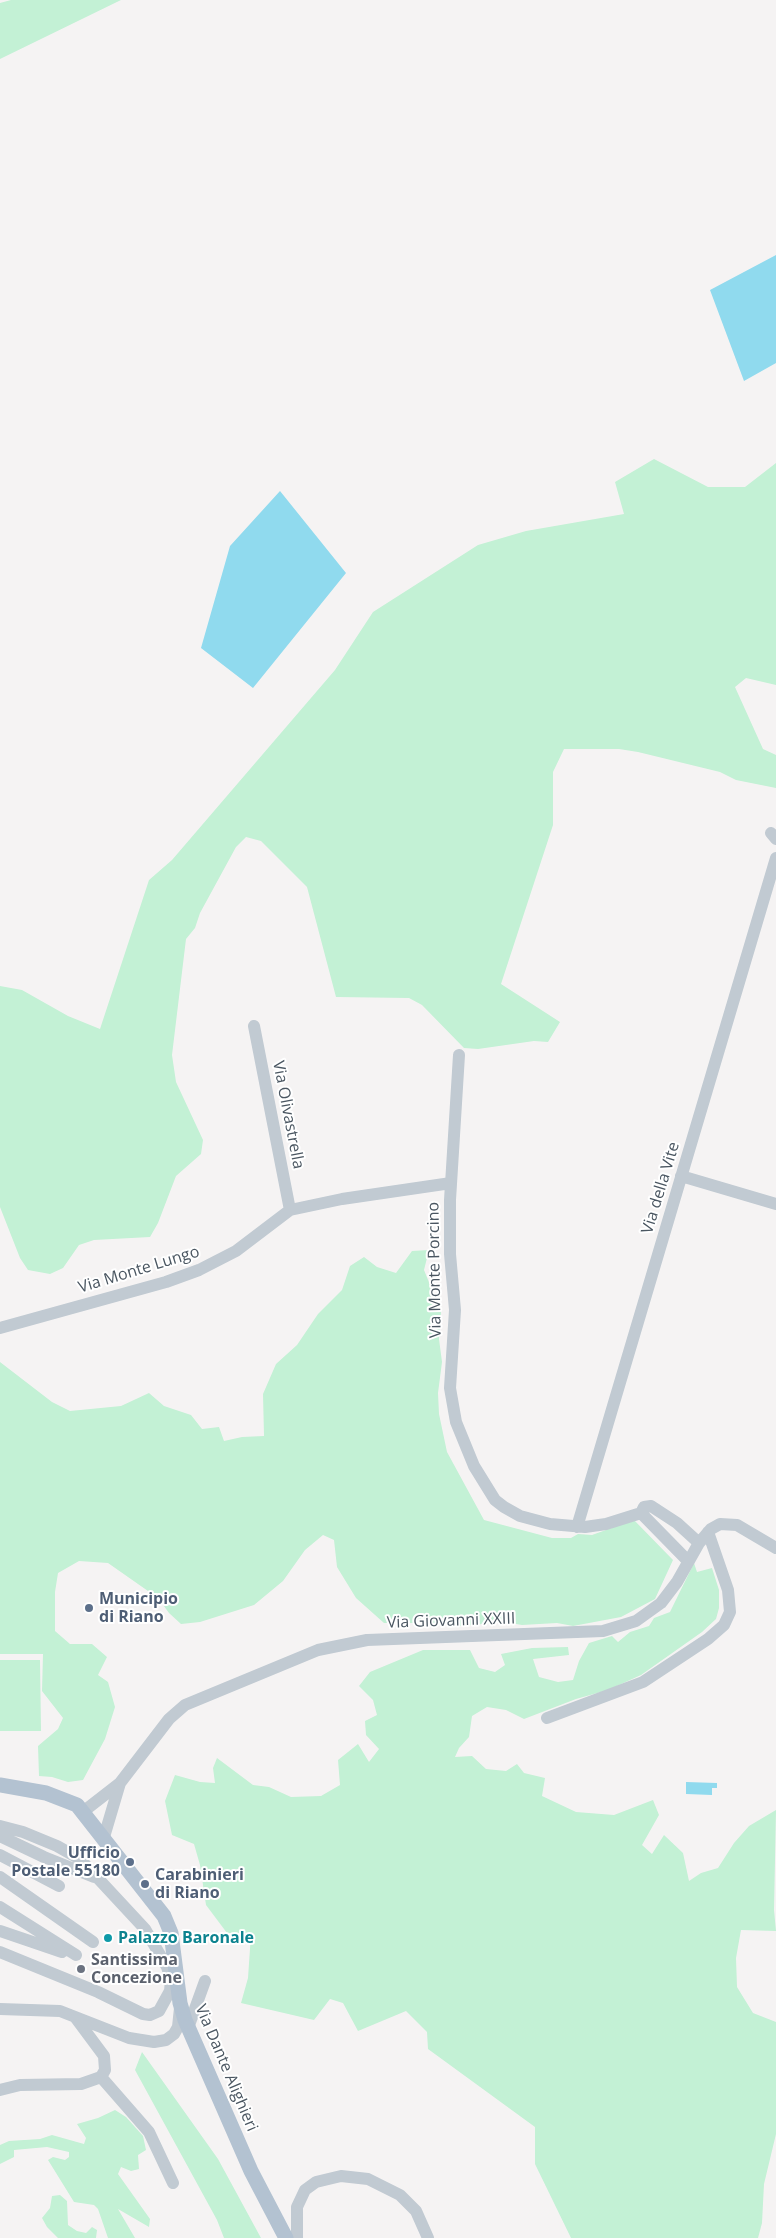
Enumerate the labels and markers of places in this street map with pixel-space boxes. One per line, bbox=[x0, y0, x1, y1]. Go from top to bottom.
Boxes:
place label: Municipio di Riano bbox=[99, 1589, 178, 1627]
marker: Municipio di Riano bbox=[83, 1602, 95, 1614]
place label: Ufficio Postale 55180 bbox=[11, 1843, 120, 1881]
marker: Ufficio Postale 55180 bbox=[124, 1856, 136, 1868]
place label: Carabinieri di Riano bbox=[155, 1865, 244, 1903]
marker: Carabinieri di Riano bbox=[139, 1878, 151, 1890]
place label: Palazzo Baronale bbox=[118, 1928, 254, 1948]
marker: Palazzo Baronale bbox=[102, 1932, 114, 1944]
place label: Santissima Concezione bbox=[91, 1950, 182, 1988]
marker: Santissima Concezione bbox=[75, 1963, 87, 1975]

